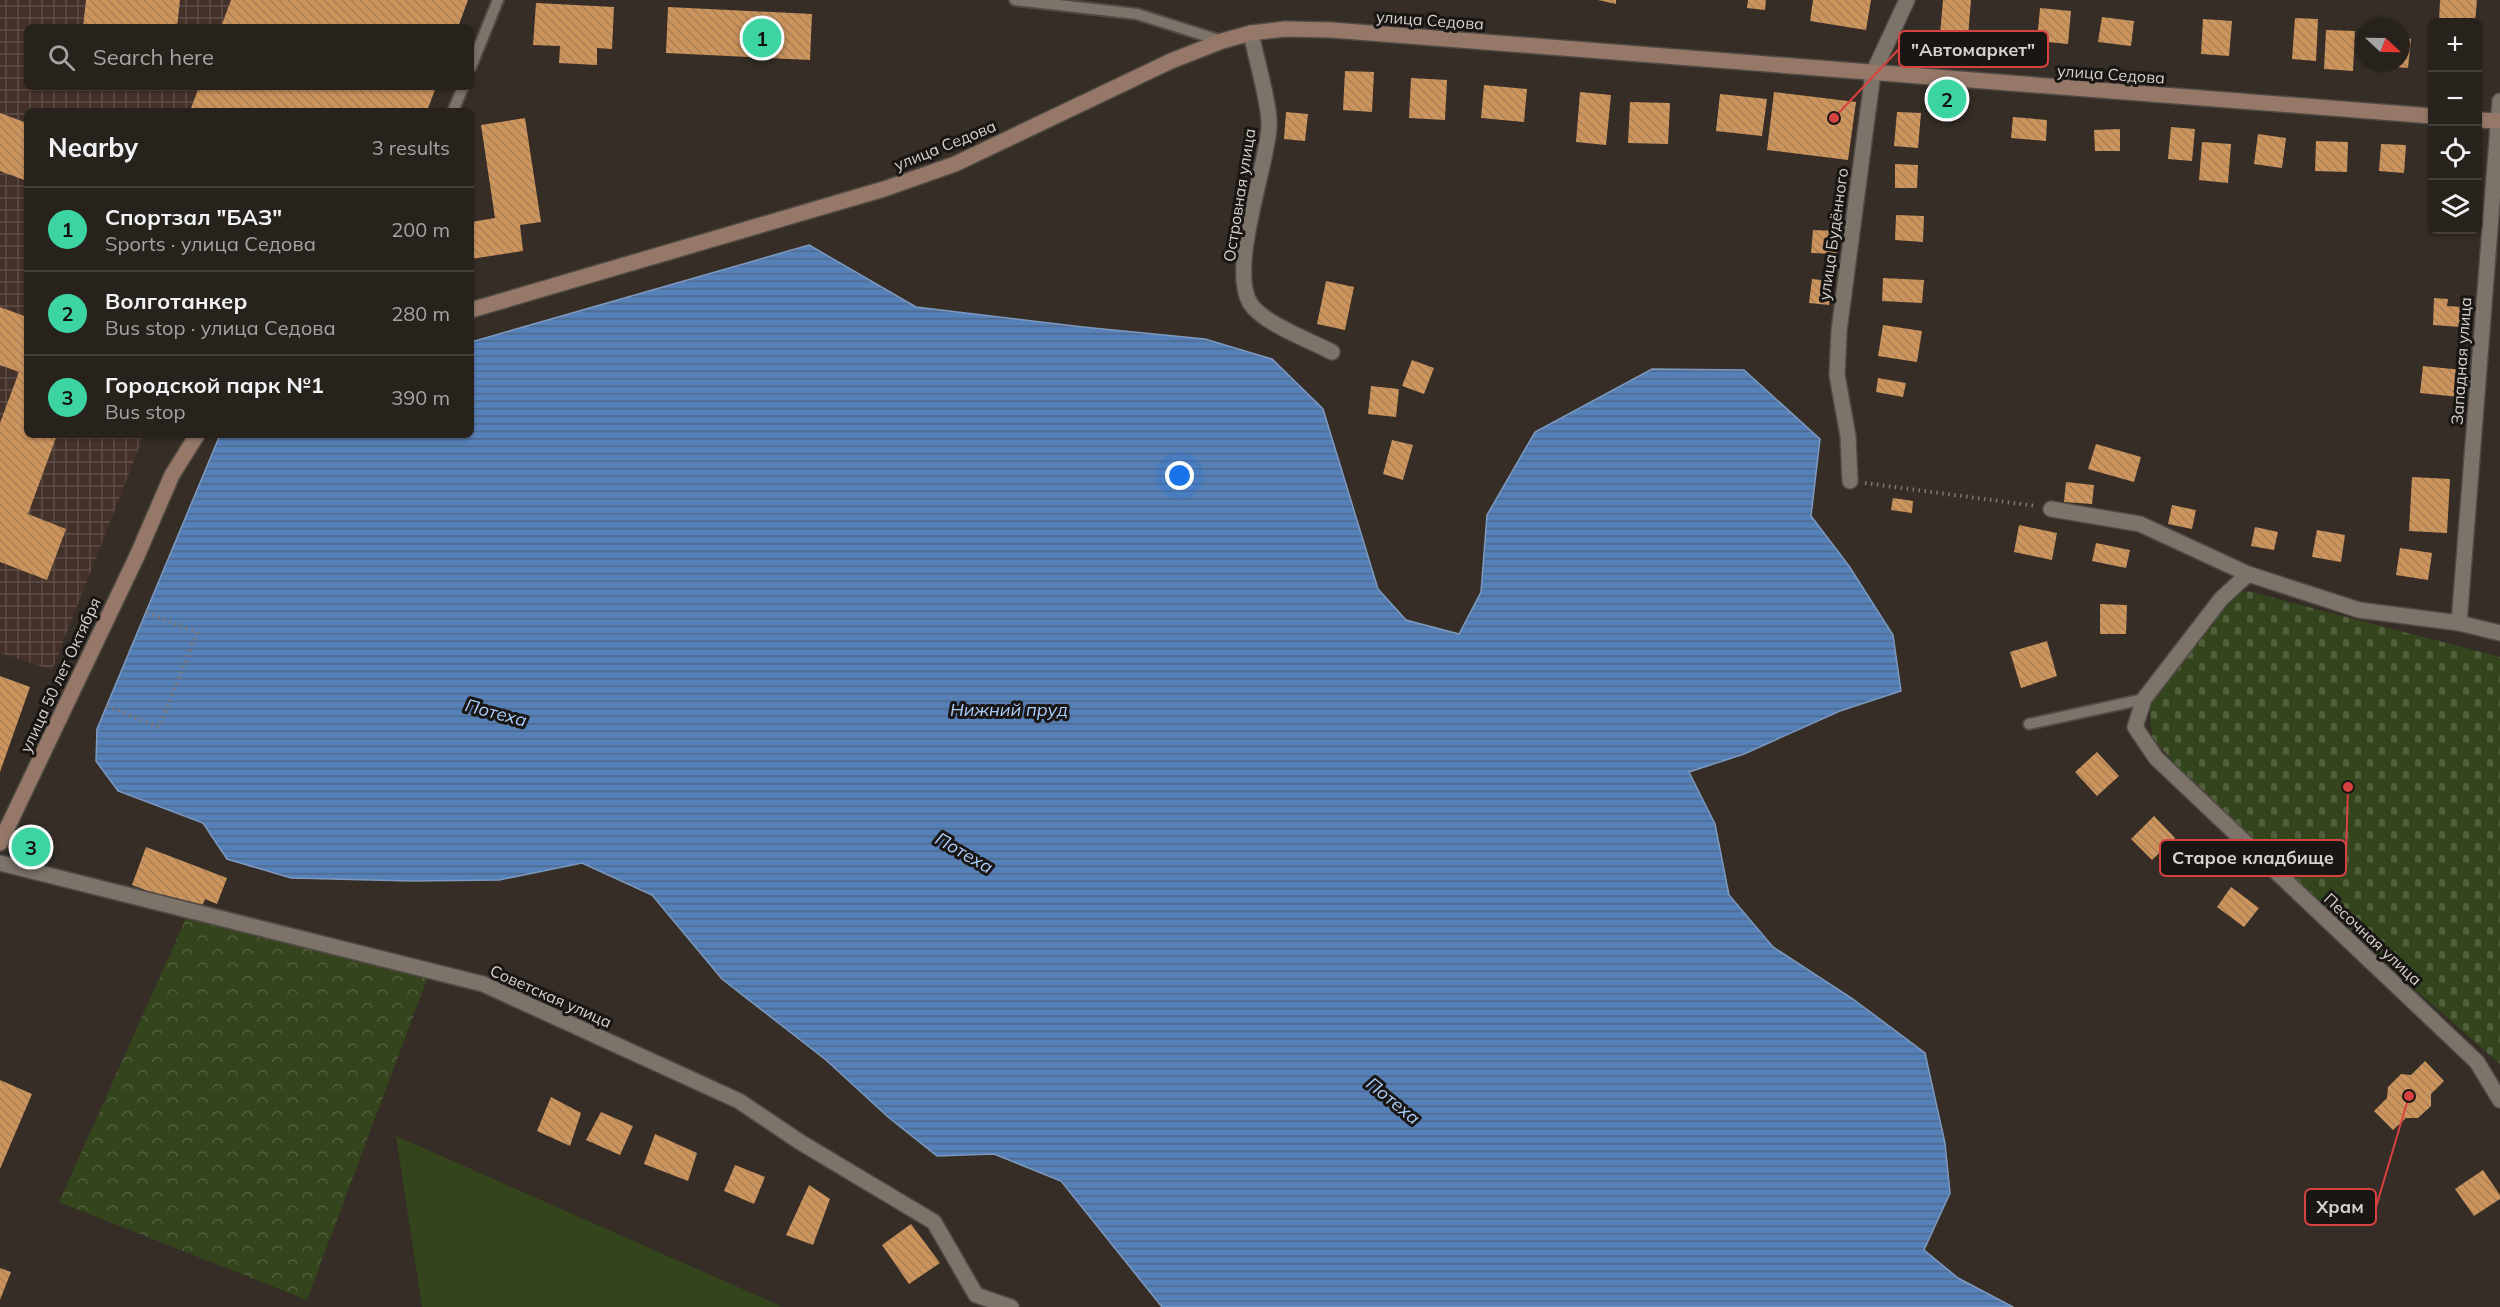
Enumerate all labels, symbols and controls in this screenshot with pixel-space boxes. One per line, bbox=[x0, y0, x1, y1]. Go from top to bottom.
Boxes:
street label: улица Седова bbox=[1375, 6, 1485, 34]
pin: 1 bbox=[742, 15, 782, 60]
north arrow bbox=[2356, 18, 2410, 72]
map controls bbox=[2428, 18, 2482, 234]
button: + bbox=[2428, 18, 2482, 72]
search box bbox=[24, 24, 474, 90]
callout: "Автомаркет" bbox=[1899, 31, 2048, 67]
text: "Автомаркет" bbox=[1911, 38, 2035, 61]
icon: search bbox=[45, 41, 78, 74]
text: Search here bbox=[93, 43, 214, 71]
street label: улица Седова bbox=[2056, 60, 2166, 88]
button: − bbox=[2428, 72, 2482, 126]
pin: 2 bbox=[1928, 76, 1966, 122]
street label: улица Седова bbox=[891, 115, 999, 175]
button: locate bbox=[2428, 126, 2482, 180]
street label: Островная улица bbox=[1219, 127, 1259, 263]
text: Nearby bbox=[48, 131, 138, 164]
text: 3 results bbox=[372, 135, 450, 160]
street label: улица Будённого bbox=[1814, 166, 1852, 302]
button: layers bbox=[2428, 180, 2482, 234]
text: Спортзал "БАЗ" bbox=[105, 203, 282, 231]
text: 1 bbox=[62, 217, 74, 242]
text: 200 m bbox=[391, 217, 450, 242]
text: Sports · улица Седова bbox=[105, 231, 316, 256]
text: Волготанкер bbox=[105, 287, 247, 315]
street label: Западная улица bbox=[2447, 296, 2475, 426]
text: 2 bbox=[62, 301, 74, 326]
text: 280 m bbox=[391, 301, 450, 326]
text: Bus stop · улица Седова bbox=[105, 315, 336, 340]
text: Городской парк №1 bbox=[105, 371, 324, 399]
text: 3 bbox=[62, 385, 74, 410]
text: 390 m bbox=[391, 385, 450, 410]
text: Bus stop bbox=[105, 399, 185, 424]
your location bbox=[1165, 461, 1194, 490]
street label: улица 50 лет Октября bbox=[15, 594, 105, 756]
water label: Потеха bbox=[463, 693, 529, 732]
water label: Нижний пруд bbox=[950, 698, 1068, 721]
pin: 3 bbox=[12, 824, 51, 870]
water label: Потеха bbox=[931, 827, 997, 878]
callout: Старое кладбище bbox=[2160, 840, 2346, 876]
text: Старое кладбище bbox=[2172, 846, 2334, 869]
street label: Песочная улица bbox=[2320, 889, 2426, 989]
street label: Советская улица bbox=[487, 960, 615, 1032]
water label: Потеха bbox=[1362, 1072, 1425, 1129]
callout: Храм bbox=[2305, 1189, 2376, 1225]
text: Храм bbox=[2315, 1195, 2364, 1218]

